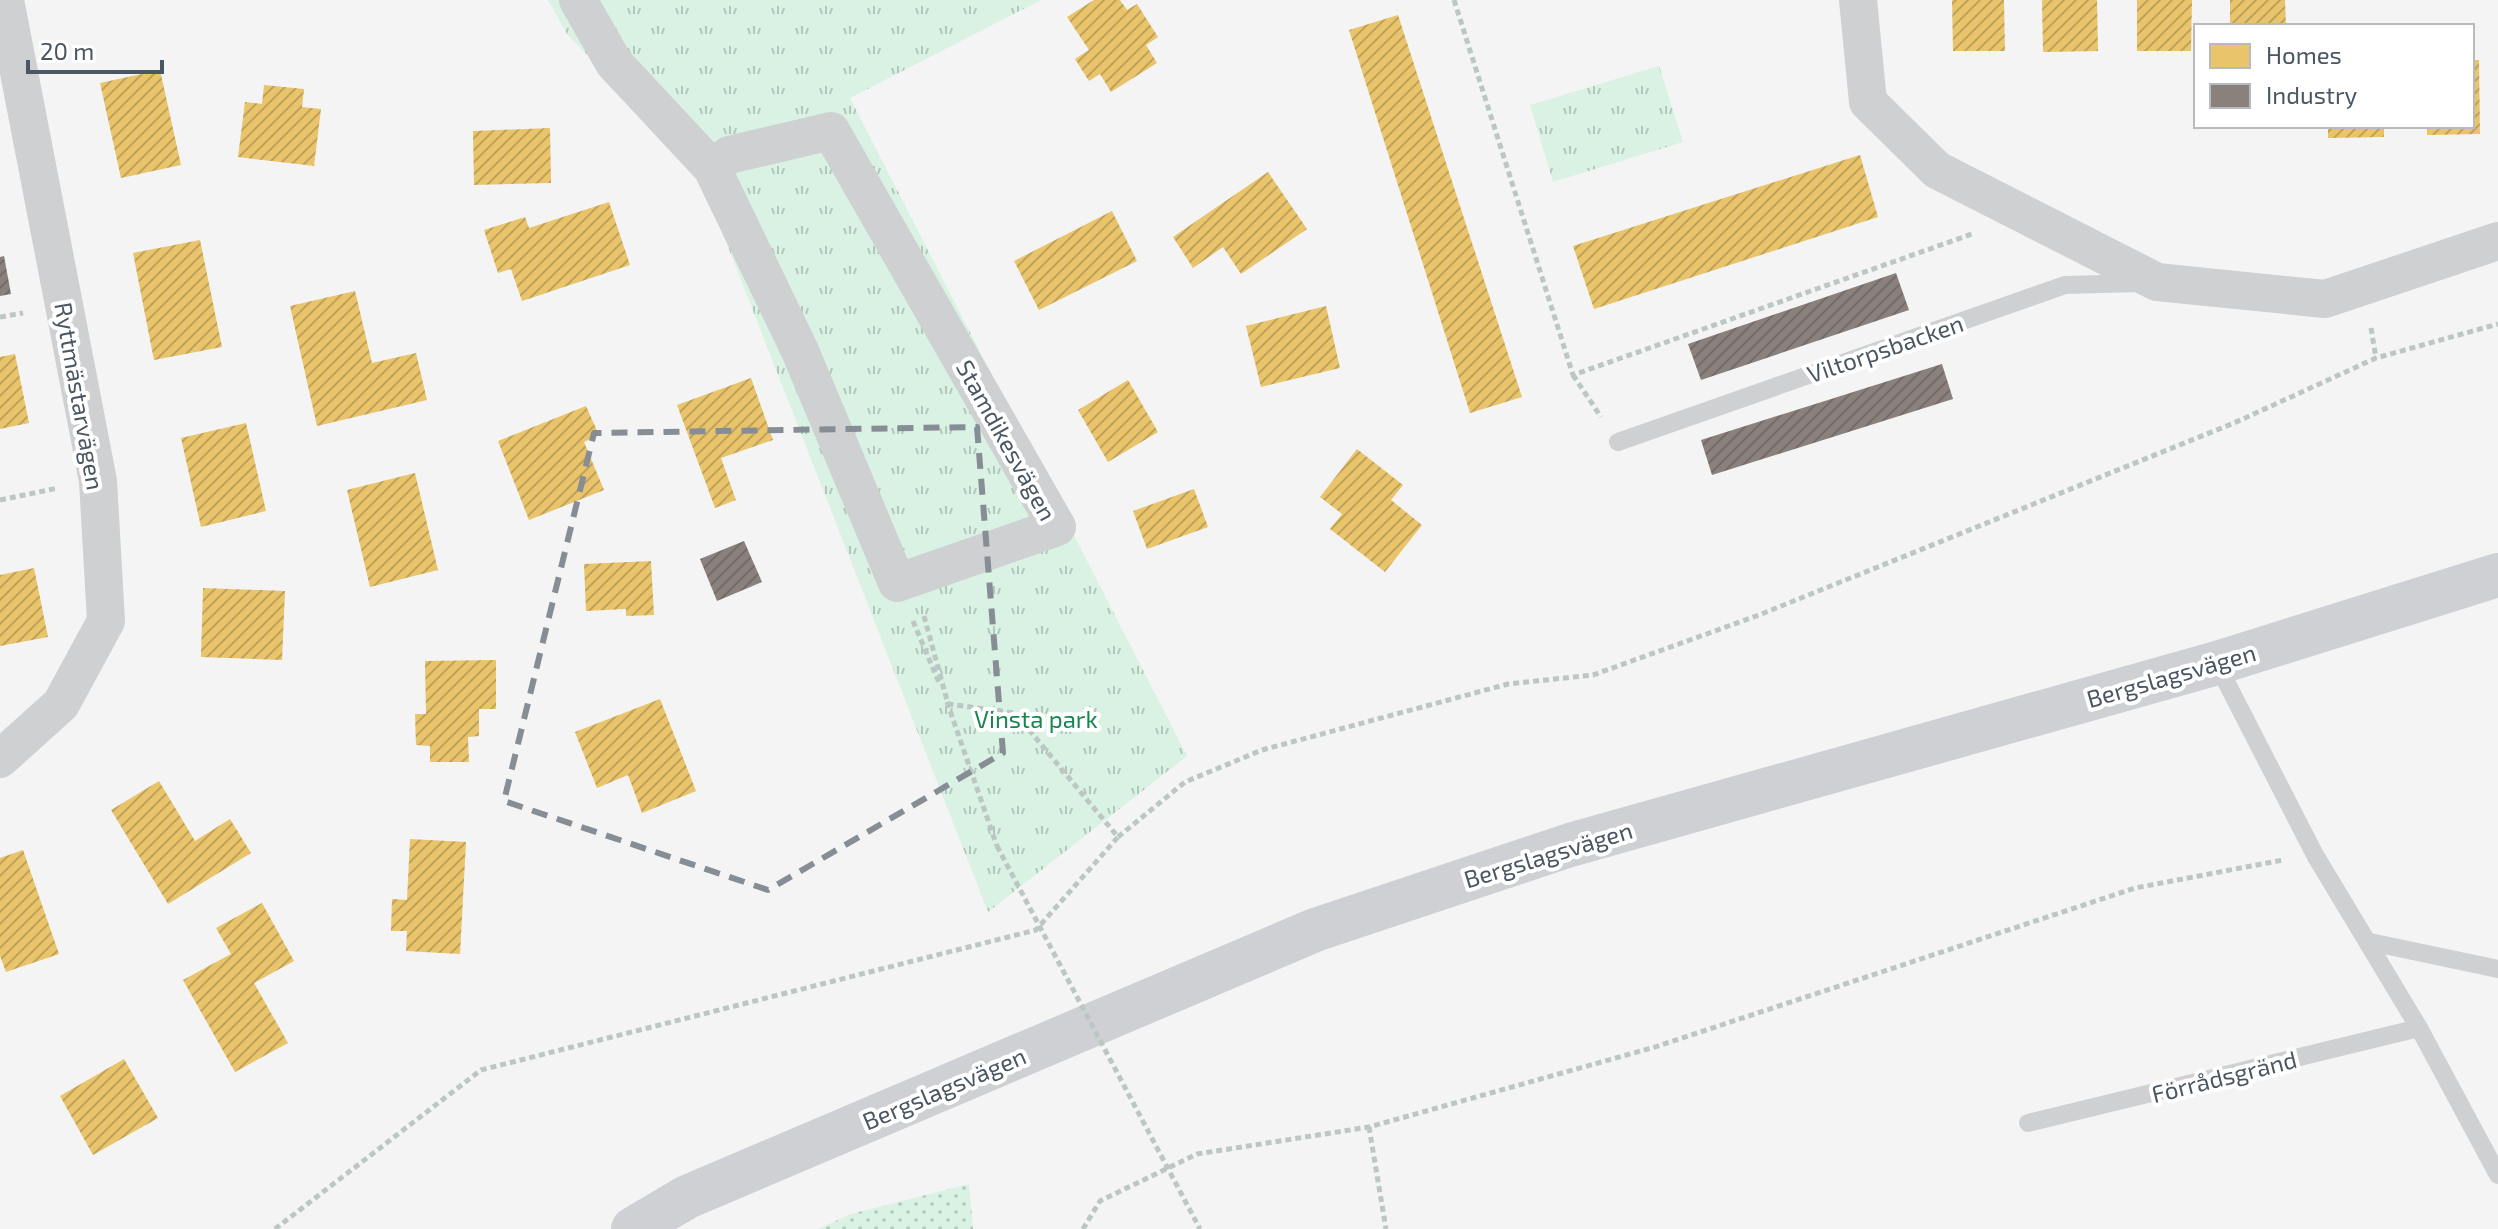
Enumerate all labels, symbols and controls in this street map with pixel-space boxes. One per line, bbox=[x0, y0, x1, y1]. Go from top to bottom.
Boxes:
scale bar bbox=[28, 24, 162, 74]
legend bbox=[2194, 24, 2474, 128]
text: 20 m bbox=[40, 36, 94, 65]
text: Homes bbox=[2266, 40, 2342, 69]
text: Industry bbox=[2266, 80, 2358, 109]
street label: Ryttmästarvägen bbox=[49, 300, 111, 492]
street label: Viltorpsbacken bbox=[1803, 308, 1967, 388]
street label: Stamdikesvägen bbox=[951, 355, 1063, 525]
street label: Bergslagsvägen bbox=[2083, 637, 2259, 713]
park label: Vinsta park bbox=[974, 704, 1098, 733]
street label: Bergslagsvägen bbox=[1460, 815, 1636, 893]
street label: Bergslagsvägen bbox=[858, 1041, 1030, 1135]
street label: Förrådsgränd bbox=[2148, 1044, 2300, 1108]

